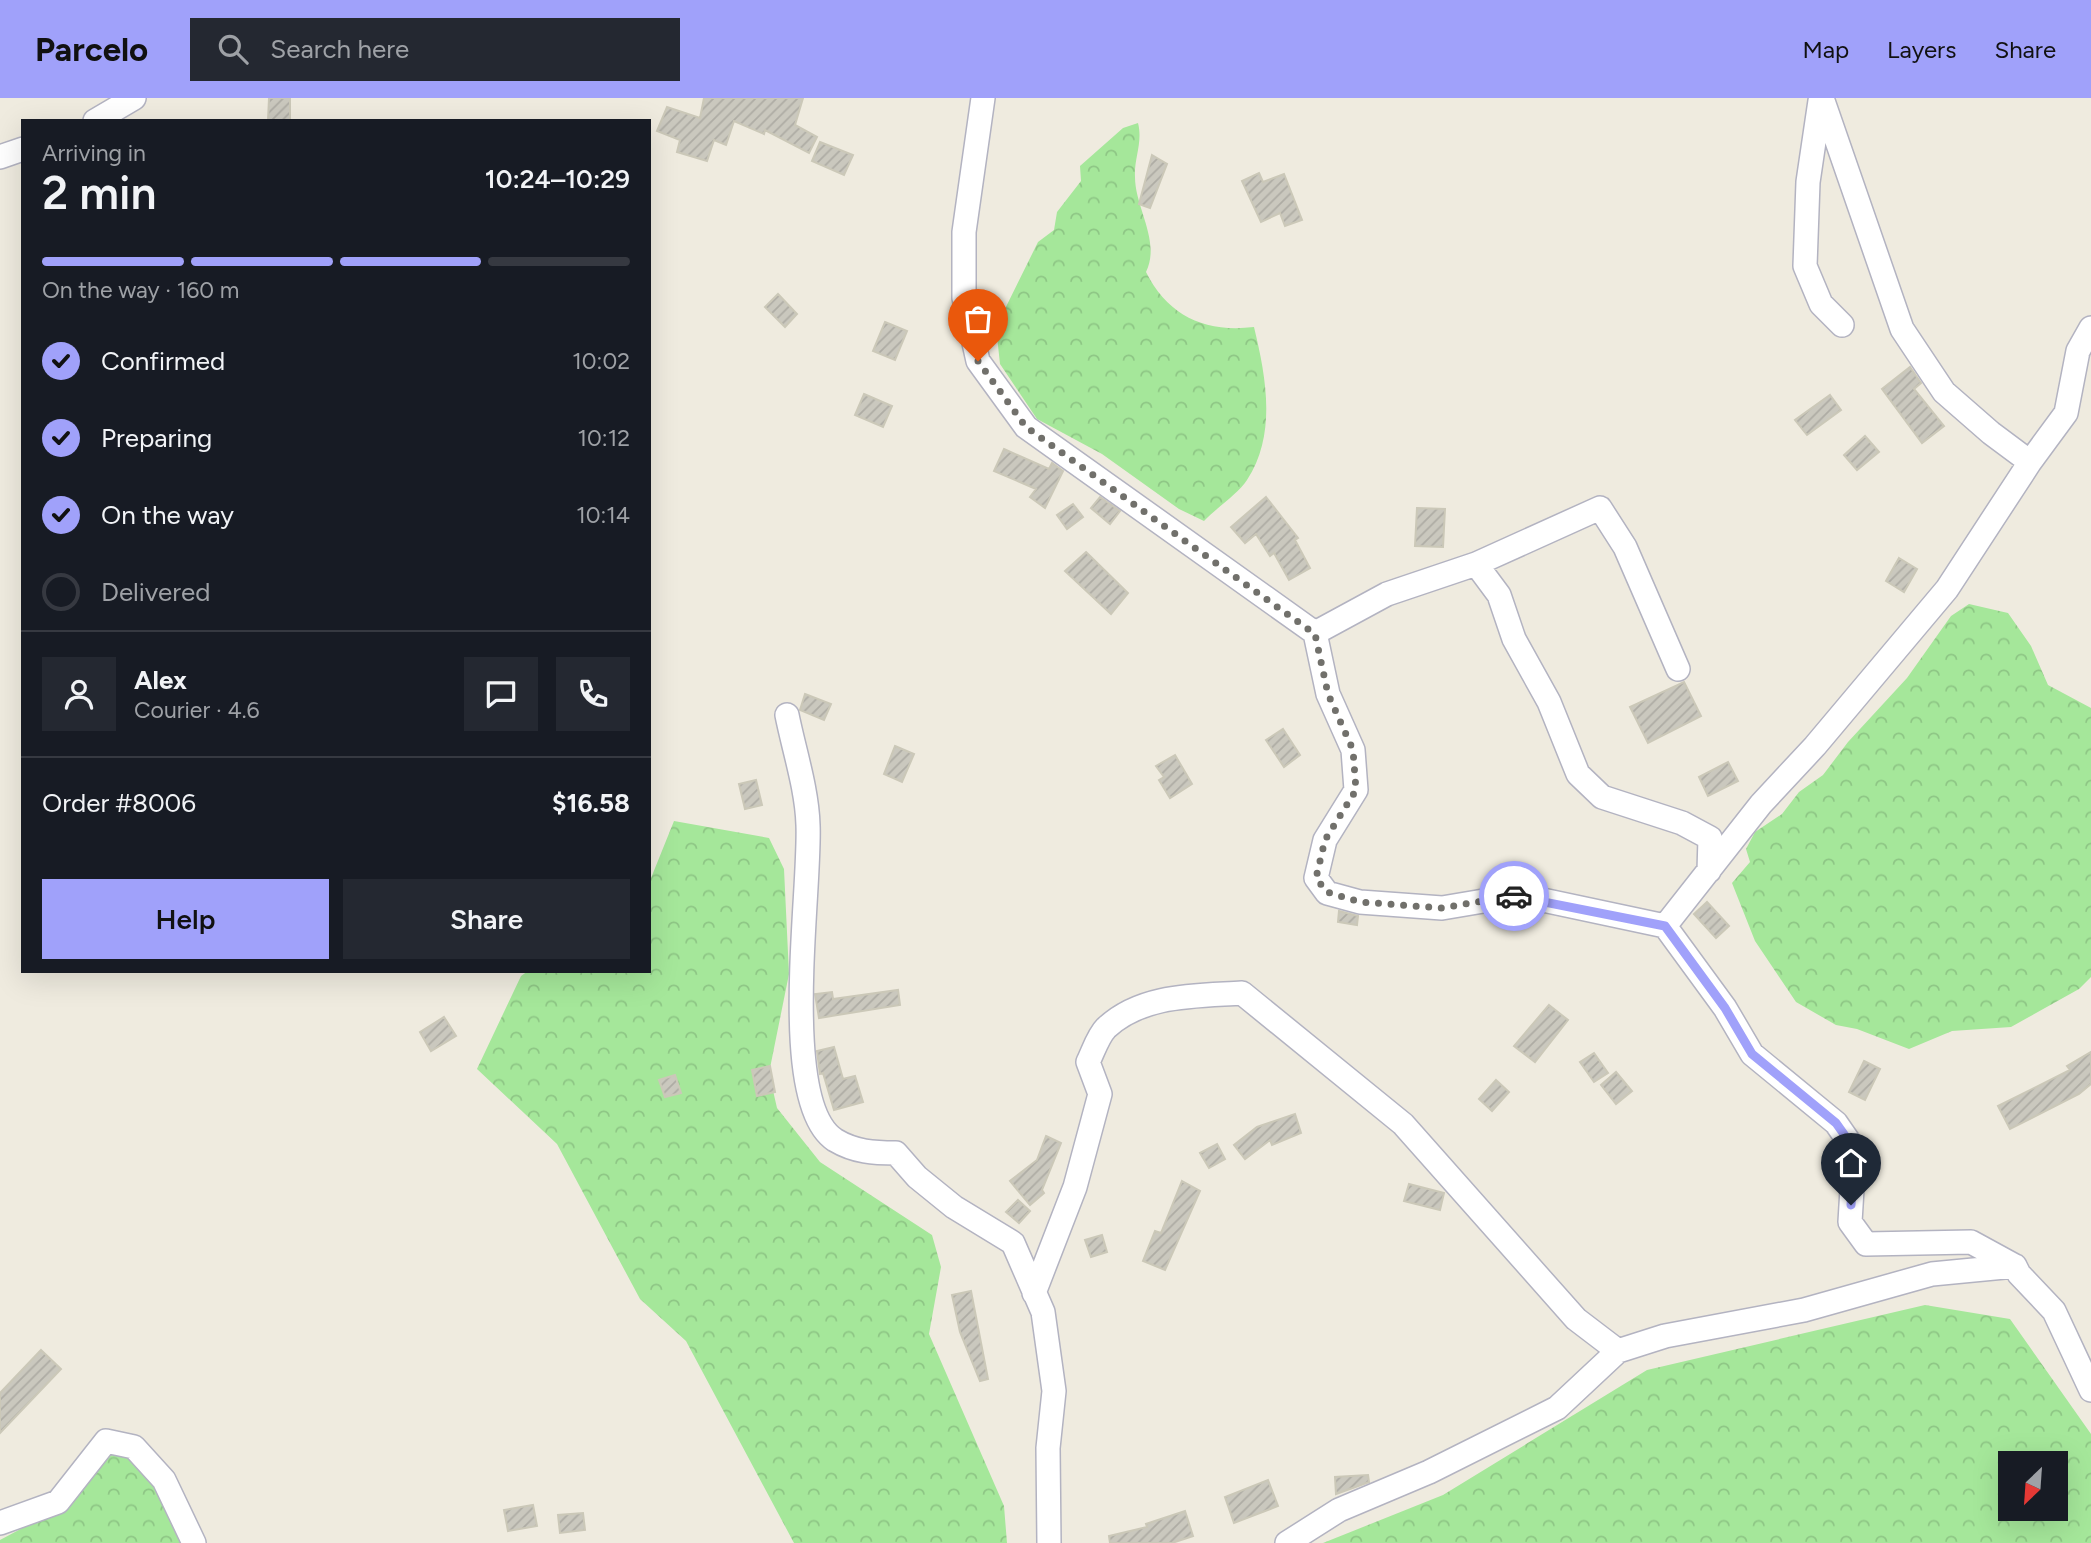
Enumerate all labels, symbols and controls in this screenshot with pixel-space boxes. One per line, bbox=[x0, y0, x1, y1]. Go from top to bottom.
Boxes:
search box bbox=[190, 18, 680, 81]
text: Parcelo bbox=[35, 30, 148, 69]
icon: search bbox=[214, 30, 252, 68]
text: Search here bbox=[270, 33, 409, 65]
text: Map bbox=[1802, 35, 1849, 64]
text: Layers bbox=[1887, 35, 1956, 64]
text: Share bbox=[1994, 35, 2056, 64]
text: Arriving in bbox=[42, 139, 146, 167]
text: 10:24–10:29 bbox=[485, 163, 630, 195]
text: 2 min bbox=[42, 165, 157, 221]
text: On the way · 160 m bbox=[42, 276, 239, 304]
pin bbox=[948, 289, 1008, 361]
icon: bag bbox=[959, 300, 997, 338]
icon: check bbox=[42, 342, 80, 380]
text: Confirmed bbox=[101, 345, 225, 377]
text: 10:02 bbox=[572, 347, 630, 375]
icon: check bbox=[42, 419, 80, 457]
text: Preparing bbox=[101, 422, 212, 454]
text: 10:12 bbox=[578, 424, 630, 452]
icon: check bbox=[42, 496, 80, 534]
text: On the way bbox=[101, 499, 234, 531]
text: 10:14 bbox=[576, 501, 630, 529]
text: Delivered bbox=[101, 576, 210, 608]
button: person bbox=[42, 657, 116, 731]
button: chat bbox=[464, 657, 538, 731]
button: phone bbox=[556, 657, 630, 731]
text: Alex bbox=[134, 664, 187, 696]
text: Courier · 4.6 bbox=[134, 696, 260, 724]
text: Order #8006 bbox=[42, 787, 196, 819]
text: $16.58 bbox=[552, 787, 630, 819]
courier bbox=[1479, 861, 1549, 931]
icon: car bbox=[1495, 877, 1533, 915]
button: Help bbox=[42, 879, 329, 959]
button: Share bbox=[343, 879, 630, 959]
pin bbox=[1821, 1133, 1881, 1205]
icon: home bbox=[1832, 1144, 1870, 1182]
north arrow bbox=[1998, 1451, 2068, 1521]
map controls bbox=[1998, 1451, 2068, 1521]

